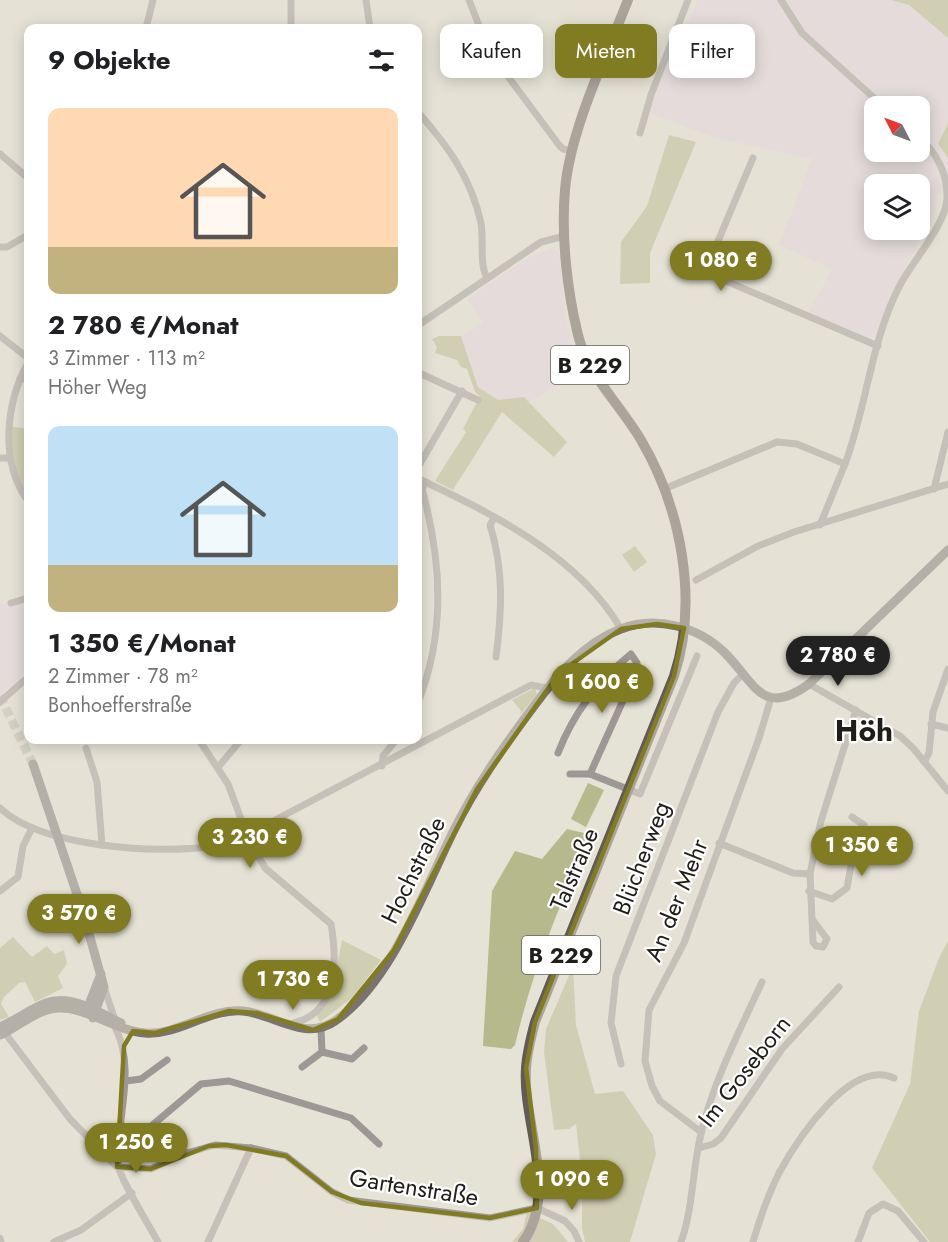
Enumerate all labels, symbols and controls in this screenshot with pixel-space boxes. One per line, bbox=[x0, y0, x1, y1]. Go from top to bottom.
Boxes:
chip: Kaufen bbox=[440, 24, 543, 78]
chip: Mieten bbox=[555, 24, 657, 78]
chip: Filter bbox=[669, 24, 755, 78]
text: 9 Objekte bbox=[48, 41, 171, 79]
icon: filters bbox=[365, 44, 398, 77]
north arrow bbox=[864, 96, 930, 162]
map controls bbox=[864, 96, 930, 240]
icon: home bbox=[169, 147, 277, 255]
button: layers bbox=[864, 174, 930, 240]
pin: 1 080 € bbox=[666, 241, 776, 292]
text: 1 080 € bbox=[684, 246, 758, 275]
text: 2 780 €/Monat bbox=[48, 306, 238, 344]
text: 3 Zimmer · 113 m² bbox=[48, 344, 205, 373]
road number: B 229 bbox=[551, 346, 629, 384]
text: Höher Weg bbox=[48, 373, 147, 402]
icon: home bbox=[169, 465, 277, 573]
text: 1 350 €/Monat bbox=[48, 624, 236, 662]
pin: 2 780 € bbox=[783, 636, 893, 687]
text: 2 780 € bbox=[800, 641, 876, 670]
text: 2 Zimmer · 78 m² bbox=[48, 662, 198, 691]
pin: 1 600 € bbox=[547, 663, 657, 714]
text: 1 600 € bbox=[564, 668, 640, 697]
text: Bonhoefferstraße bbox=[48, 691, 192, 720]
district label: Höh bbox=[835, 709, 893, 752]
street label: Blücherweg bbox=[603, 796, 679, 920]
street label: Hochstraße bbox=[372, 810, 454, 930]
pin: 3 230 € bbox=[195, 818, 305, 869]
street label: Talstraße bbox=[541, 822, 607, 916]
text: 3 230 € bbox=[212, 823, 288, 852]
pin: 1 350 € bbox=[807, 826, 917, 877]
text: 1 350 € bbox=[825, 831, 899, 860]
street label: An der Mehr bbox=[635, 833, 717, 967]
pin: 3 570 € bbox=[24, 894, 134, 945]
text: 3 570 € bbox=[41, 899, 117, 928]
road number: B 229 bbox=[522, 936, 600, 974]
pin: 1 730 € bbox=[238, 960, 348, 1011]
text: 1 730 € bbox=[257, 965, 330, 994]
street label: Im Goseborn bbox=[689, 1008, 799, 1134]
pin: 1 250 € bbox=[81, 1123, 191, 1174]
text: 1 250 € bbox=[99, 1128, 173, 1157]
street label: Gartenstraße bbox=[347, 1160, 481, 1214]
pin: 1 090 € bbox=[517, 1160, 627, 1211]
text: 1 090 € bbox=[534, 1165, 610, 1194]

